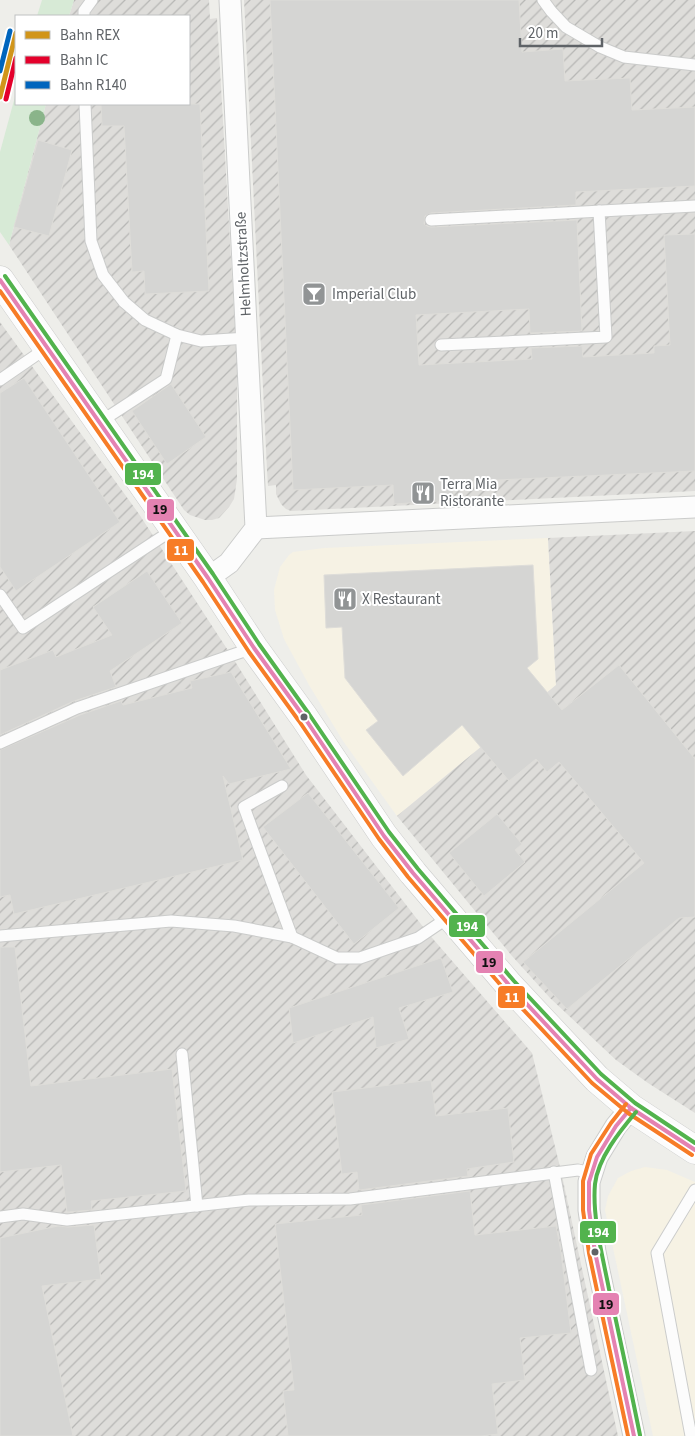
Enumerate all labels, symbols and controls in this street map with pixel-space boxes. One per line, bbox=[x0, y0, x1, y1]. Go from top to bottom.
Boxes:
legend bbox=[15, 15, 190, 105]
scale bar bbox=[520, 15, 602, 47]
text: 20 m bbox=[528, 23, 558, 44]
text: Bahn REX bbox=[60, 25, 120, 46]
text: Bahn IC bbox=[60, 50, 109, 71]
text: Bahn R140 bbox=[60, 75, 127, 96]
street label: Helmholtzstraße bbox=[230, 211, 257, 317]
bar icon: Imperial Club bbox=[301, 281, 327, 307]
place label: Imperial Club bbox=[332, 284, 416, 305]
line badge: 194 bbox=[124, 462, 162, 486]
text: 194 bbox=[132, 465, 155, 485]
place label: Terra Mia Ristorante bbox=[440, 474, 504, 512]
restaurant icon: Terra Mia Ristorante bbox=[410, 480, 436, 506]
line badge: 19 bbox=[146, 498, 175, 522]
text: 19 bbox=[153, 500, 167, 520]
line badge: 11 bbox=[166, 538, 195, 562]
text: 11 bbox=[174, 541, 188, 561]
restaurant icon: X Restaurant bbox=[332, 586, 358, 612]
place label: X Restaurant bbox=[362, 589, 441, 610]
unlabelled marker bbox=[299, 712, 309, 722]
line badge: 194 bbox=[448, 914, 486, 938]
text: 194 bbox=[456, 917, 479, 937]
line badge: 19 bbox=[475, 950, 504, 974]
text: 19 bbox=[482, 953, 496, 973]
line badge: 11 bbox=[497, 985, 526, 1009]
text: 11 bbox=[505, 988, 519, 1008]
line badge: 194 bbox=[579, 1220, 617, 1244]
text: 194 bbox=[587, 1223, 610, 1243]
unlabelled marker bbox=[590, 1247, 600, 1257]
line badge: 19 bbox=[592, 1292, 620, 1316]
text: 19 bbox=[599, 1295, 613, 1315]

